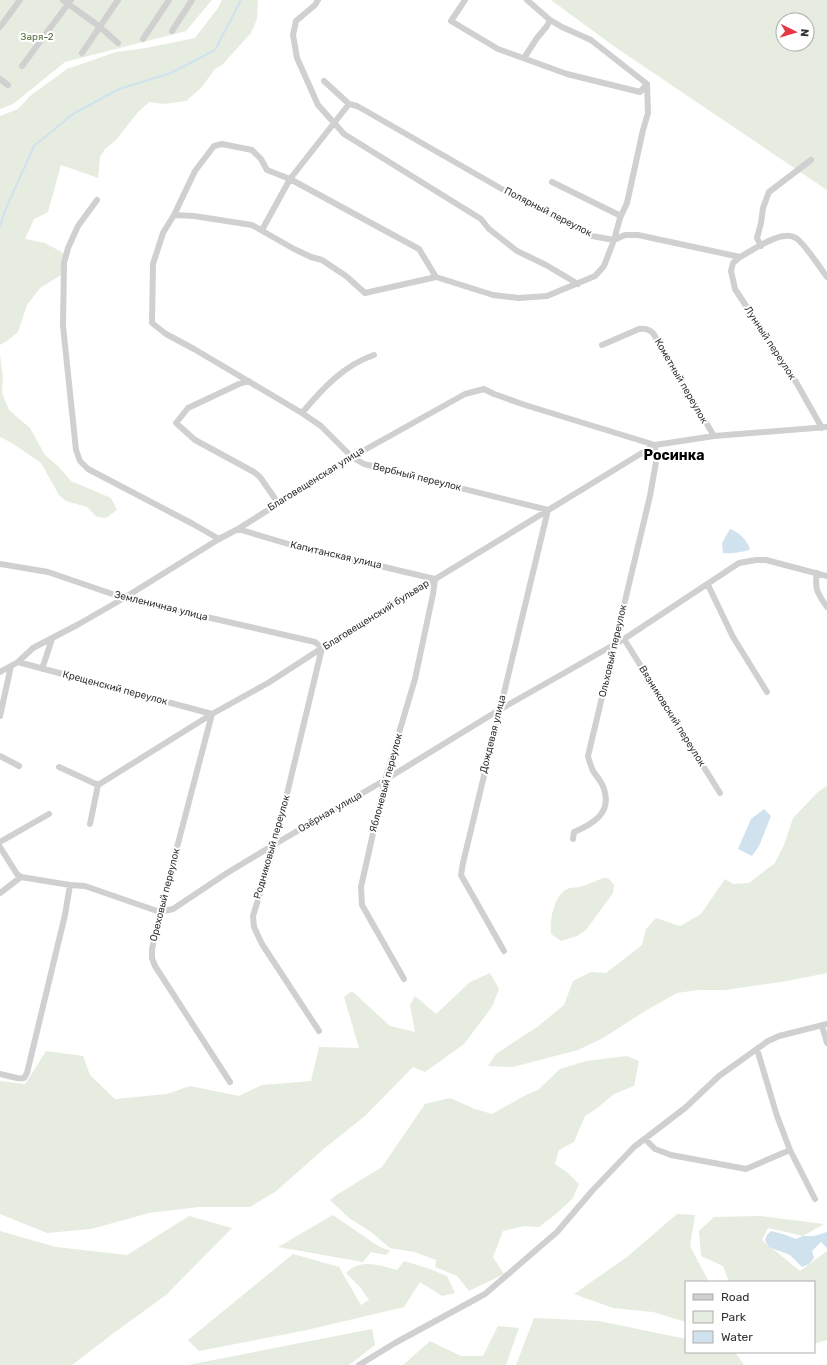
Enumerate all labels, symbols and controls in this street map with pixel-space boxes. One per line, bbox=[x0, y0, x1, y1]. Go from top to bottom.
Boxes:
north arrow bbox=[775, 12, 815, 52]
text: N bbox=[798, 28, 811, 37]
park label: Заря-2 bbox=[20, 31, 54, 43]
street label: Полярный переулок bbox=[502, 185, 594, 240]
street label: Лунный переулок bbox=[742, 304, 799, 383]
street label: Кометный переулок bbox=[652, 336, 711, 426]
street label: Благовещенская улица bbox=[265, 444, 367, 514]
district label: Росинка bbox=[644, 447, 704, 464]
street label: Вербный переулок bbox=[372, 460, 463, 494]
street label: Капитанская улица bbox=[289, 539, 383, 571]
street label: Благовещенский бульвар bbox=[321, 577, 431, 653]
street label: Земленичная улица bbox=[113, 589, 209, 623]
street label: Ольховый переулок bbox=[596, 603, 630, 699]
street label: Вязниковский переулок bbox=[636, 663, 708, 769]
street label: Крещенский переулок bbox=[61, 668, 169, 708]
street label: Дождевая улица bbox=[477, 694, 509, 774]
street label: Яблоневый переулок bbox=[367, 732, 405, 834]
street label: Озёрная улица bbox=[296, 789, 364, 835]
street label: Родниковый переулок bbox=[251, 793, 293, 900]
street label: Ореховый переулок bbox=[148, 847, 183, 943]
legend bbox=[685, 1281, 815, 1353]
text: Road bbox=[721, 1290, 749, 1304]
text: Park bbox=[721, 1310, 747, 1324]
text: Water bbox=[721, 1330, 753, 1344]

